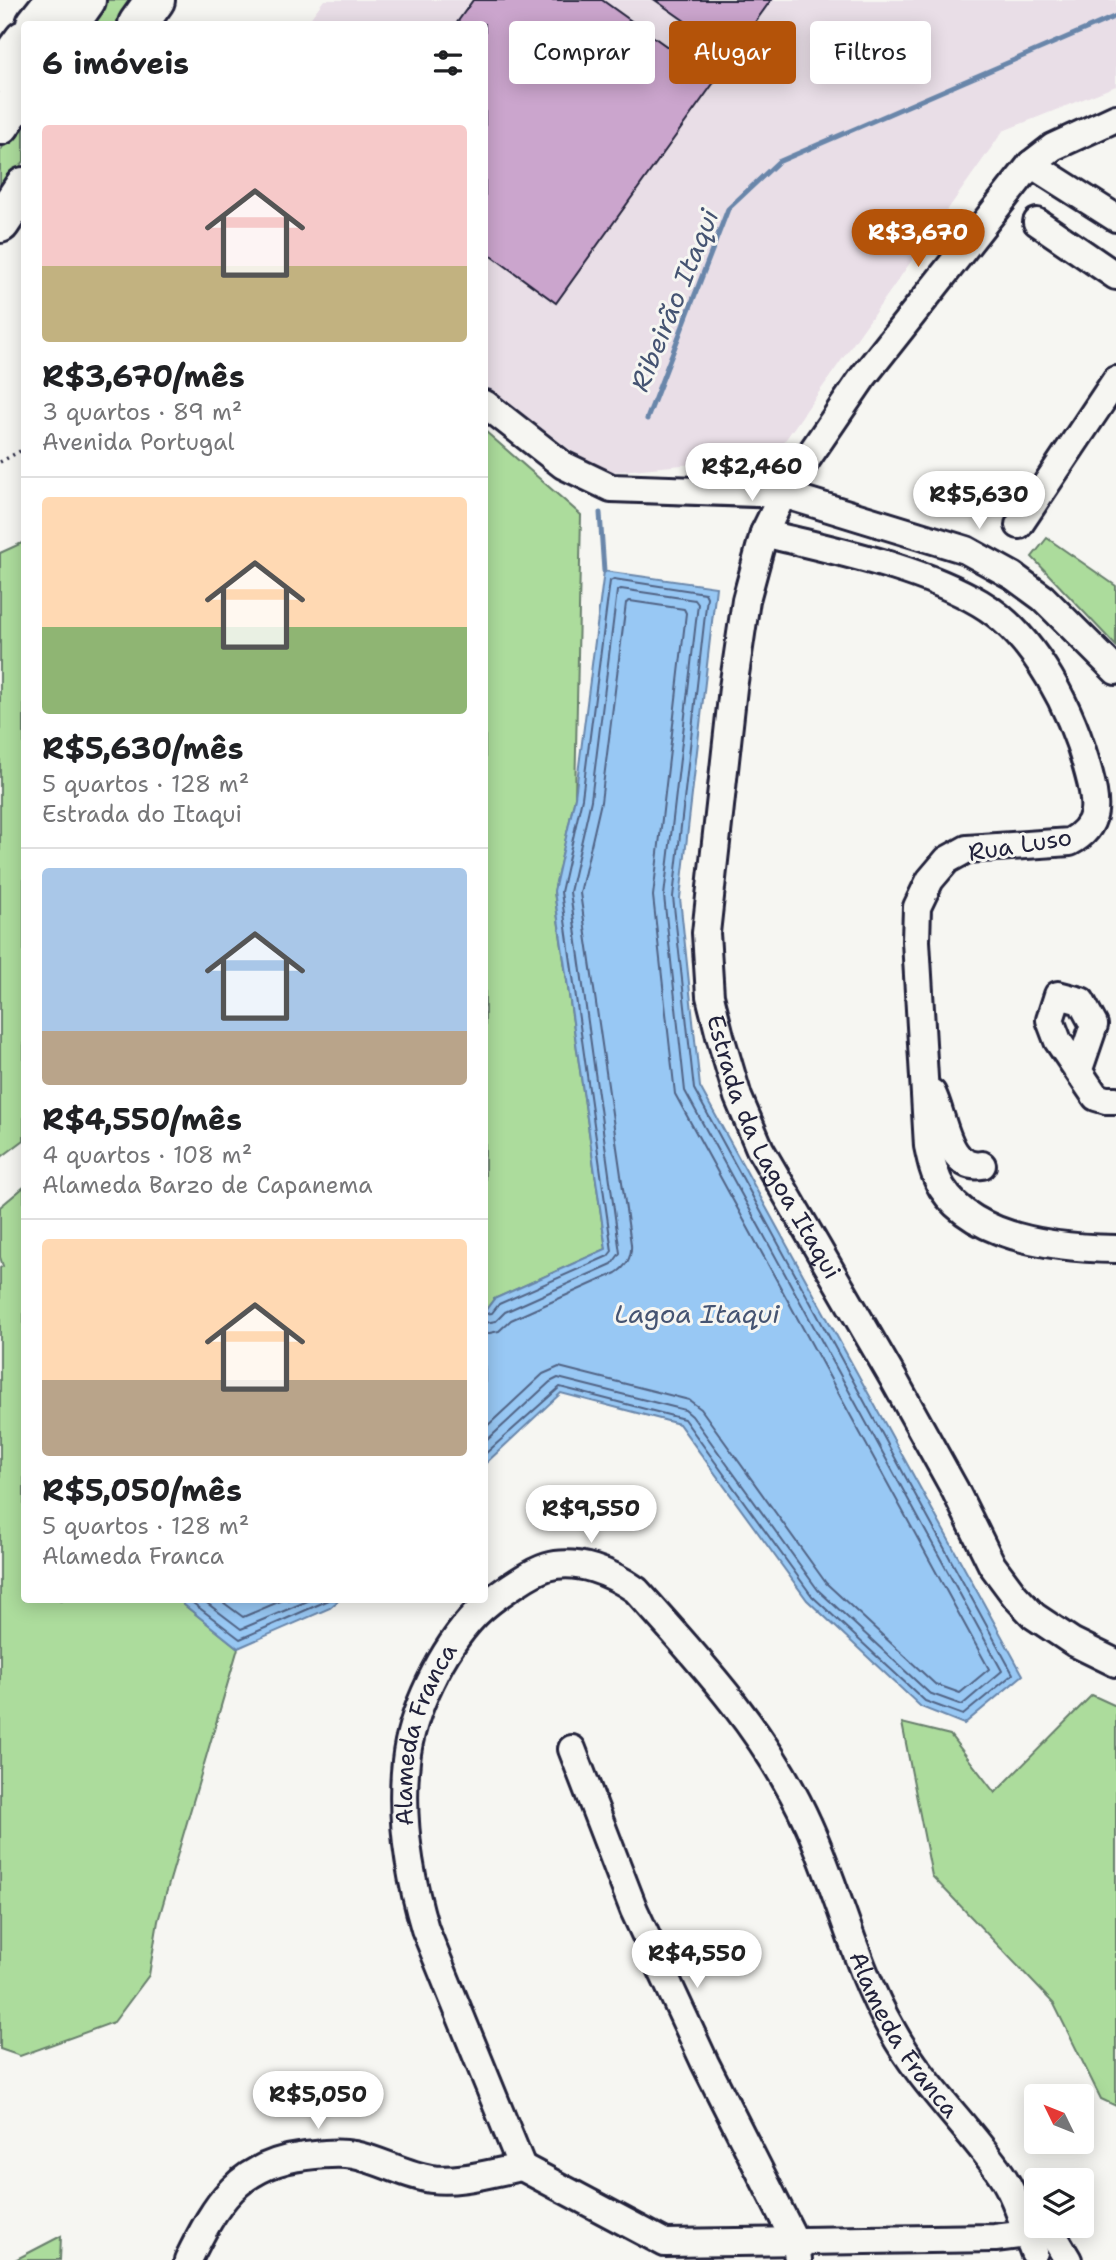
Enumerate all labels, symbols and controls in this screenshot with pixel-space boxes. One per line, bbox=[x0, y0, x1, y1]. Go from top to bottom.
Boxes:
chip: Comprar bbox=[509, 21, 655, 84]
chip: Alugar bbox=[669, 21, 796, 84]
chip: Filtros bbox=[810, 21, 931, 84]
text: 6 imóveis bbox=[42, 43, 189, 84]
icon: filters bbox=[429, 44, 467, 82]
icon: home bbox=[192, 170, 318, 296]
water label: Ribeirão Itaqui bbox=[622, 203, 727, 396]
pin: R$3,670 bbox=[853, 210, 983, 269]
text: R$3,670 bbox=[868, 217, 968, 247]
text: R$3,670/mês bbox=[42, 356, 245, 397]
text: 3 quartos · 89 m² bbox=[42, 397, 242, 427]
text: Avenida Portugal bbox=[42, 427, 234, 457]
pin: R$2,460 bbox=[687, 444, 817, 503]
text: R$2,460 bbox=[701, 451, 803, 481]
pin: R$5,630 bbox=[914, 472, 1044, 531]
text: R$5,630 bbox=[929, 479, 1029, 509]
icon: home bbox=[192, 542, 318, 668]
text: R$5,630/mês bbox=[42, 728, 244, 769]
text: 5 quartos · 128 m² bbox=[42, 769, 249, 799]
text: Estrada do Itaqui bbox=[42, 799, 242, 829]
street label: Rua Luso bbox=[966, 821, 1074, 869]
icon: home bbox=[192, 913, 318, 1039]
street label: Estrada da Lagoa Itaqui bbox=[699, 1011, 848, 1285]
text: R$4,550/mês bbox=[42, 1099, 242, 1140]
text: 4 quartos · 108 m² bbox=[42, 1140, 252, 1170]
text: Alameda Barzo de Capanema bbox=[42, 1170, 373, 1200]
icon: home bbox=[192, 1284, 318, 1410]
water label: Lagoa Itaqui bbox=[614, 1296, 780, 1331]
text: R$5,050/mês bbox=[42, 1470, 242, 1511]
pin: R$9,550 bbox=[526, 1486, 656, 1545]
text: R$9,550 bbox=[542, 1493, 640, 1523]
text: 5 quartos · 128 m² bbox=[42, 1511, 249, 1541]
text: Alameda Franca bbox=[42, 1541, 224, 1571]
street label: Alameda Franca bbox=[388, 1637, 464, 1827]
pin: R$4,550 bbox=[632, 1930, 762, 1990]
text: R$4,550 bbox=[648, 1938, 746, 1968]
street label: Alameda Franca bbox=[842, 1947, 966, 2125]
pin: R$5,050 bbox=[253, 2072, 383, 2131]
text: R$5,050 bbox=[269, 2079, 367, 2109]
north arrow bbox=[1024, 2084, 1094, 2154]
map controls bbox=[1024, 2084, 1094, 2238]
button: layers bbox=[1024, 2168, 1094, 2238]

